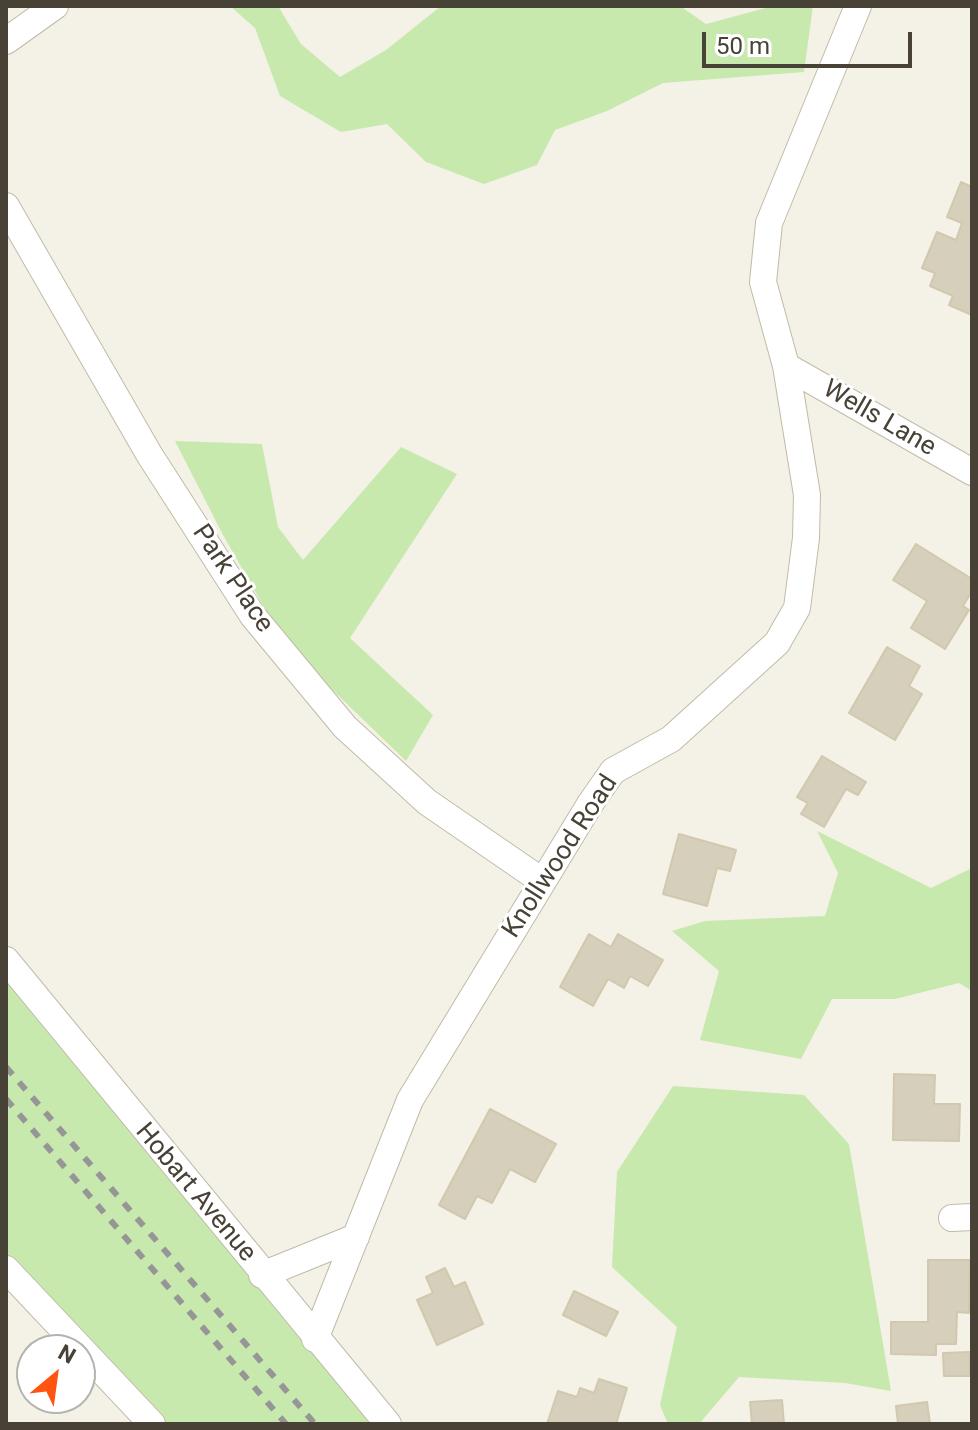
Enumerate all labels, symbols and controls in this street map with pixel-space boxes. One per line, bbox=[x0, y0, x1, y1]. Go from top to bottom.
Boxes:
scale bar bbox=[706, 16, 916, 66]
text: 50 m bbox=[716, 32, 770, 60]
street label: Wells Lane bbox=[817, 374, 941, 464]
street label: Park Place bbox=[185, 519, 279, 639]
street label: Knollwood Road bbox=[497, 770, 625, 944]
street label: Hobart Avenue bbox=[128, 1117, 262, 1269]
north arrow bbox=[16, 1334, 96, 1414]
text: N bbox=[54, 1340, 80, 1369]

